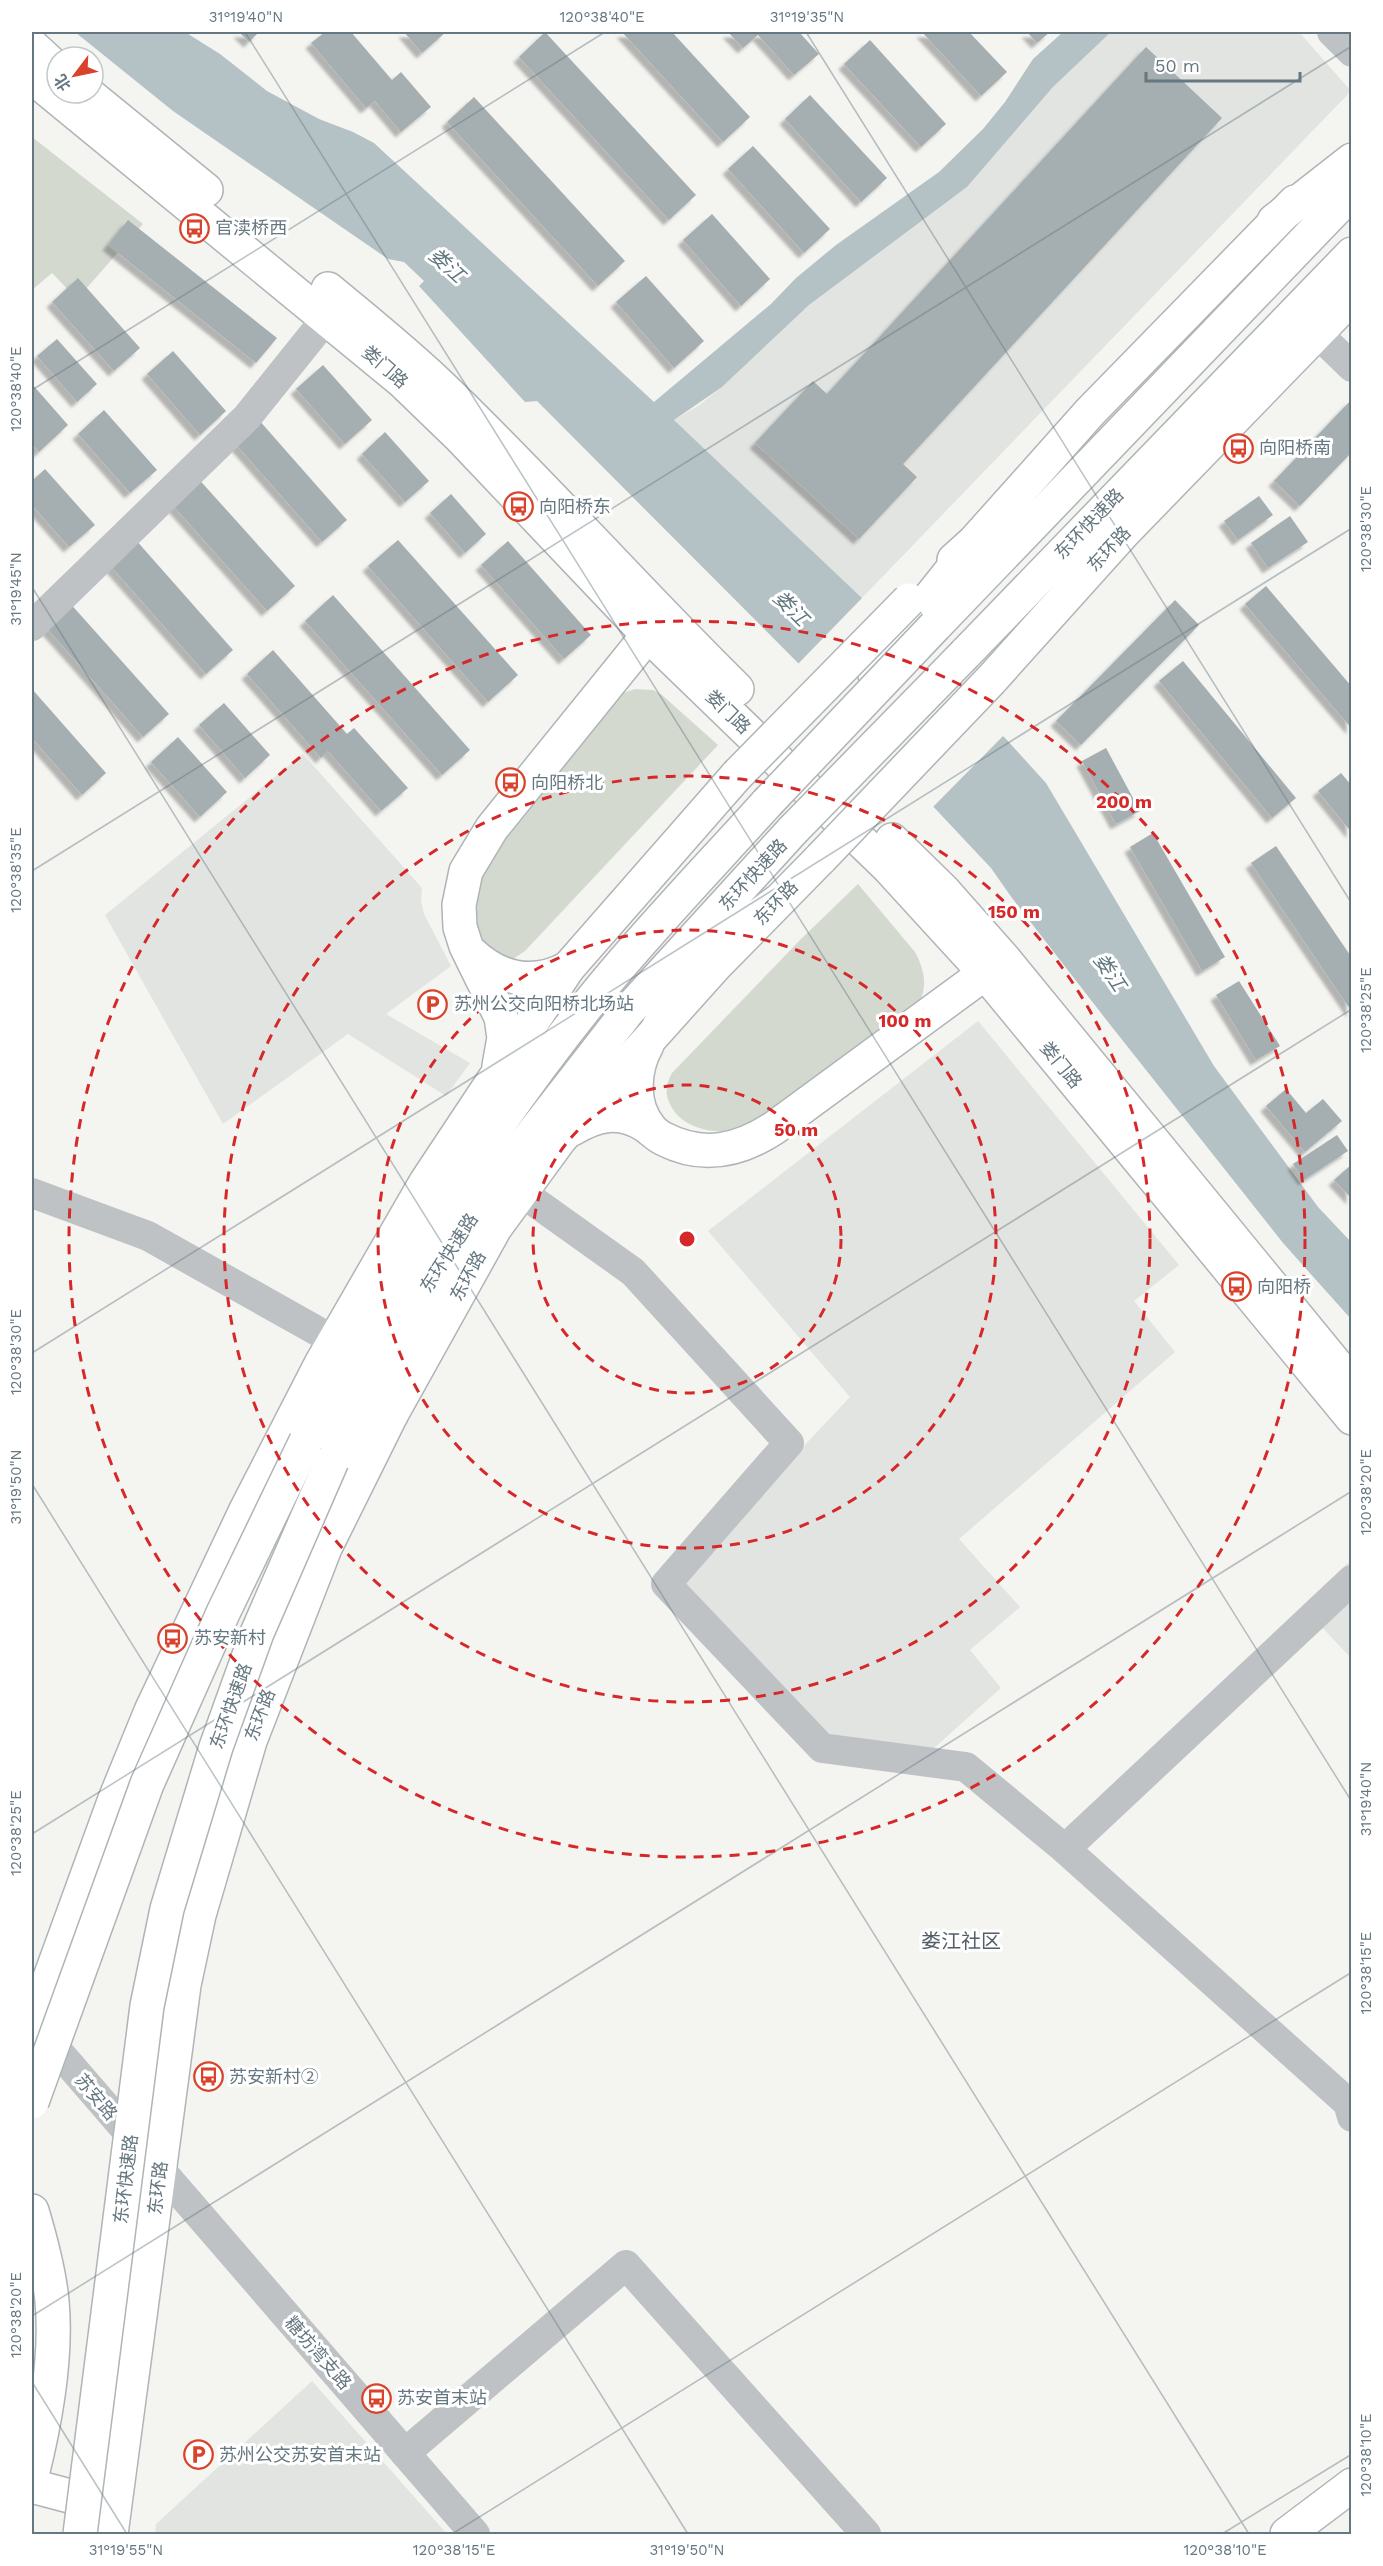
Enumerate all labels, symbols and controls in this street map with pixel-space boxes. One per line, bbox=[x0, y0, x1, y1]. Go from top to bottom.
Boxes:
text: 31°19'40"N bbox=[209, 8, 283, 26]
text: 120°38'40"E bbox=[559, 8, 645, 26]
text: 31°19'35"N bbox=[770, 8, 844, 26]
north arrow bbox=[45, 45, 105, 105]
scale bar bbox=[1146, 45, 1300, 83]
text: 50 m bbox=[1155, 55, 1200, 76]
text: 北 bbox=[50, 71, 75, 95]
bus stop icon: 官渎桥西 bbox=[178, 212, 210, 244]
place label: 官渎桥西 bbox=[215, 217, 287, 238]
water label: 娄江 bbox=[424, 243, 471, 289]
street label: 娄门路 bbox=[358, 341, 413, 392]
text: 120°38'40"E bbox=[7, 346, 25, 432]
bus stop icon: 向阳桥南 bbox=[1222, 432, 1254, 464]
place label: 向阳桥南 bbox=[1259, 437, 1331, 458]
street label: 东环快速路 bbox=[1050, 484, 1127, 563]
text: 120°38'30"E bbox=[1357, 486, 1375, 572]
bus stop icon: 向阳桥东 bbox=[502, 491, 534, 523]
place label: 向阳桥东 bbox=[539, 496, 611, 517]
street label: 东环路 bbox=[1083, 522, 1135, 576]
text: 31°19'45"N bbox=[7, 552, 25, 626]
water label: 娄江 bbox=[768, 585, 815, 632]
street label: 娄门路 bbox=[702, 685, 755, 738]
bus stop icon: 向阳桥北 bbox=[494, 767, 526, 799]
place label: 向阳桥北 bbox=[531, 772, 603, 793]
text: 200 m bbox=[1096, 791, 1152, 812]
text: 120°38'35"E bbox=[7, 827, 25, 913]
street label: 东环快速路 bbox=[714, 835, 791, 915]
street label: 东环路 bbox=[749, 876, 802, 929]
text: 150 m bbox=[988, 901, 1040, 922]
water label: 娄江 bbox=[1089, 949, 1132, 997]
text: 120°38'25"E bbox=[1357, 967, 1375, 1053]
parking icon: 苏州公交向阳桥北场站 bbox=[417, 988, 449, 1020]
place label: 苏州公交向阳桥北场站 bbox=[454, 993, 634, 1014]
text: 100 m bbox=[878, 1010, 932, 1031]
street label: 娄门路 bbox=[1036, 1037, 1087, 1092]
text: 50 m bbox=[774, 1119, 818, 1140]
street label: 东环快速路 bbox=[415, 1209, 482, 1296]
centre of rings bbox=[677, 1229, 697, 1249]
street label: 东环路 bbox=[445, 1247, 490, 1304]
bus stop icon: 向阳桥 bbox=[1220, 1271, 1252, 1303]
place label: 向阳桥 bbox=[1257, 1276, 1311, 1297]
text: 120°38'30"E bbox=[7, 1309, 25, 1395]
text: 31°19'50"N bbox=[7, 1449, 25, 1525]
text: 120°38'20"E bbox=[1357, 1449, 1375, 1535]
bus stop icon: 苏安新村 bbox=[157, 1622, 189, 1654]
place label: 苏安新村 bbox=[194, 1627, 266, 1648]
street label: 东环快速路 bbox=[205, 1660, 256, 1752]
street label: 东环路 bbox=[240, 1686, 279, 1744]
text: 31°19'40"N bbox=[1357, 1762, 1375, 1836]
text: 120°38'25"E bbox=[7, 1790, 25, 1876]
district label: 娄江社区 bbox=[921, 1929, 1001, 1953]
text: 120°38'15"E bbox=[1357, 1932, 1375, 2014]
bus stop icon: 苏安新村② bbox=[192, 2061, 224, 2093]
place label: 苏安新村② bbox=[229, 2066, 319, 2087]
street label: 苏安路 bbox=[71, 2069, 122, 2124]
street label: 东环快速路 bbox=[110, 2133, 141, 2225]
street label: 东环路 bbox=[144, 2160, 171, 2216]
text: 120°38'20"E bbox=[7, 2272, 25, 2358]
street label: 糖坊湾支路 bbox=[281, 2312, 356, 2394]
bus stop icon: 苏安首末站 bbox=[360, 2382, 392, 2414]
place label: 苏安首末站 bbox=[397, 2387, 487, 2408]
text: 120°38'10"E bbox=[1357, 2413, 1375, 2497]
parking icon: 苏州公交苏安首末站 bbox=[182, 2439, 214, 2471]
place label: 苏州公交苏安首末站 bbox=[219, 2444, 381, 2465]
text: 31°19'55"N bbox=[89, 2541, 163, 2559]
text: 120°38'15"E bbox=[413, 2541, 495, 2559]
text: 31°19'50"N bbox=[649, 2541, 725, 2559]
text: 120°38'10"E bbox=[1183, 2541, 1267, 2559]

